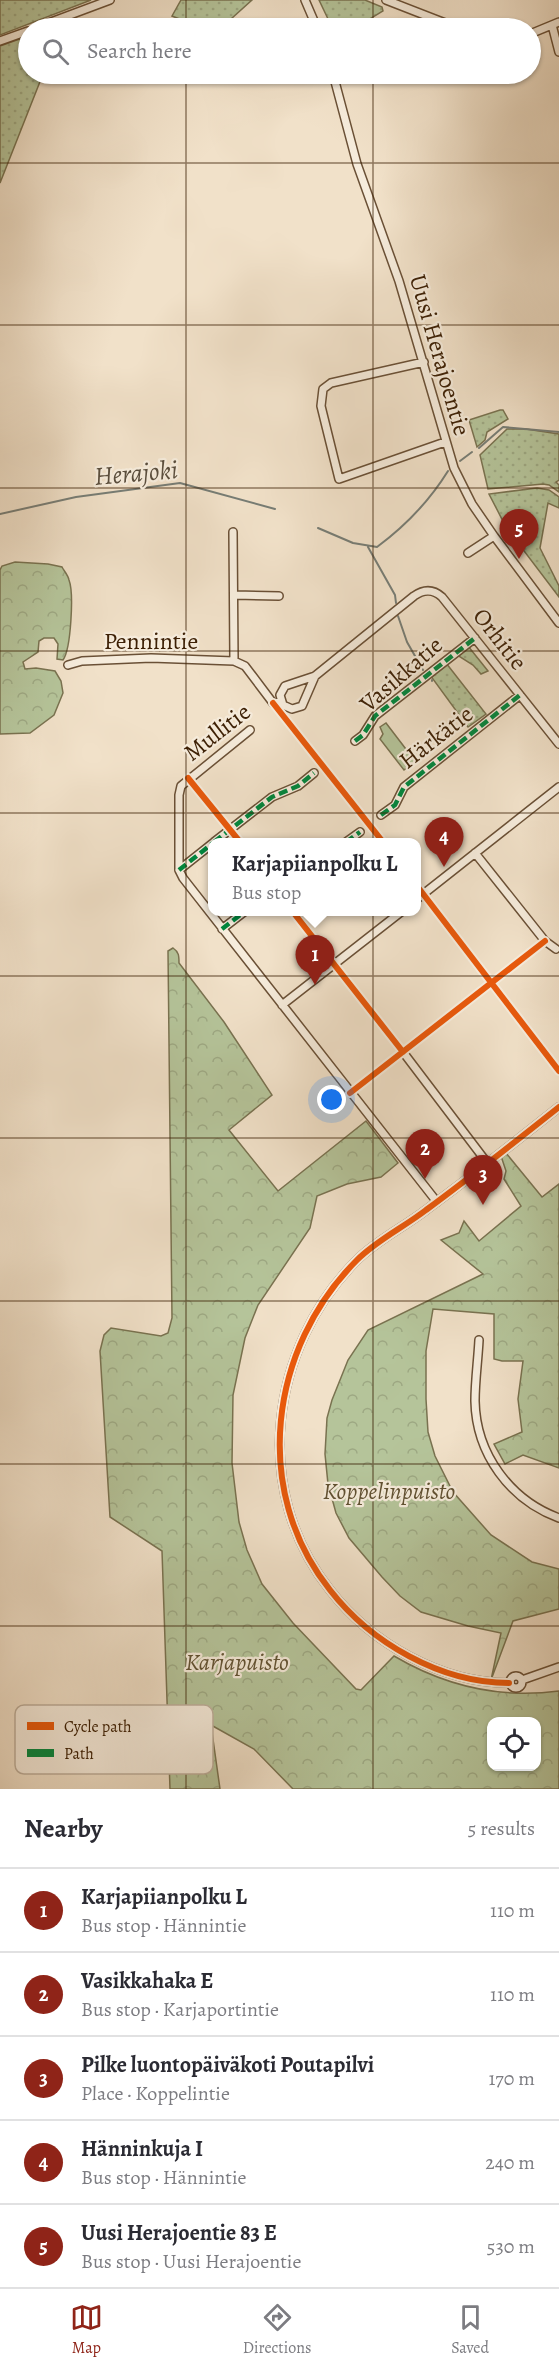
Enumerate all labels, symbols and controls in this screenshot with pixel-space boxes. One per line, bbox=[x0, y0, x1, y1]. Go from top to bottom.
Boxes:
search box bbox=[18, 18, 541, 84]
icon: search bbox=[39, 35, 72, 68]
text: Search here bbox=[87, 36, 192, 66]
street label: Uusi Herajoentie bbox=[402, 271, 478, 439]
water label: Herajoki bbox=[93, 452, 179, 494]
pin: 5 bbox=[500, 510, 538, 559]
street label: Orhitie bbox=[466, 601, 534, 677]
street label: Pennintie bbox=[104, 625, 198, 657]
street label: Vasikkatie bbox=[352, 629, 449, 720]
street label: Mullitie bbox=[177, 696, 257, 768]
street label: Härkätie bbox=[392, 698, 480, 776]
pin: 4 bbox=[424, 818, 464, 867]
popup bbox=[208, 838, 421, 916]
text: Karjapiianpolku L bbox=[231, 849, 398, 879]
text: Bus stop bbox=[231, 879, 301, 906]
pin: 1 bbox=[296, 936, 334, 985]
your location bbox=[317, 1085, 346, 1114]
pin: 2 bbox=[406, 1130, 444, 1179]
pin: 3 bbox=[464, 1156, 502, 1205]
park label: Koppelinpuisto bbox=[323, 1475, 455, 1507]
park label: Karjapuisto bbox=[185, 1646, 289, 1678]
legend bbox=[15, 1705, 213, 1774]
text: Cycle path bbox=[64, 1716, 132, 1738]
map controls bbox=[487, 1717, 541, 1771]
button: locate bbox=[487, 1717, 541, 1771]
text: Path bbox=[64, 1743, 94, 1765]
text: Nearby bbox=[24, 1811, 103, 1846]
text: 5 results bbox=[468, 1815, 535, 1842]
text: Karjapiianpolku L bbox=[81, 1882, 247, 1912]
text: 1 bbox=[40, 1897, 47, 1924]
text: 110 m bbox=[490, 1897, 535, 1924]
text: Bus stop · Hännintie bbox=[81, 1912, 247, 1939]
text: Vasikkahaka E bbox=[81, 1966, 213, 1996]
text: 2 bbox=[39, 1981, 48, 2008]
text: 110 m bbox=[490, 1981, 535, 2008]
text: Bus stop · Karjaportintie bbox=[81, 1996, 279, 2023]
text: Pilke luontopäiväkoti Poutapilvi bbox=[81, 2050, 374, 2080]
text: 3 bbox=[39, 2065, 48, 2092]
text: 170 m bbox=[489, 2065, 535, 2092]
text: Place · Koppelintie bbox=[81, 2080, 230, 2107]
text: Hänninkuja I bbox=[81, 2134, 203, 2164]
text: 4 bbox=[39, 2149, 48, 2176]
text: 240 m bbox=[485, 2149, 535, 2176]
text: Bus stop · Hännintie bbox=[81, 2164, 247, 2191]
text: Uusi Herajoentie 83 E bbox=[81, 2218, 277, 2248]
text: 5 bbox=[39, 2233, 48, 2260]
text: 530 m bbox=[487, 2233, 535, 2260]
text: Bus stop · Uusi Herajoentie bbox=[81, 2248, 301, 2275]
tab: Map bbox=[70, 2301, 103, 2359]
tab: Directions bbox=[243, 2301, 311, 2359]
tab: Saved bbox=[451, 2301, 489, 2359]

